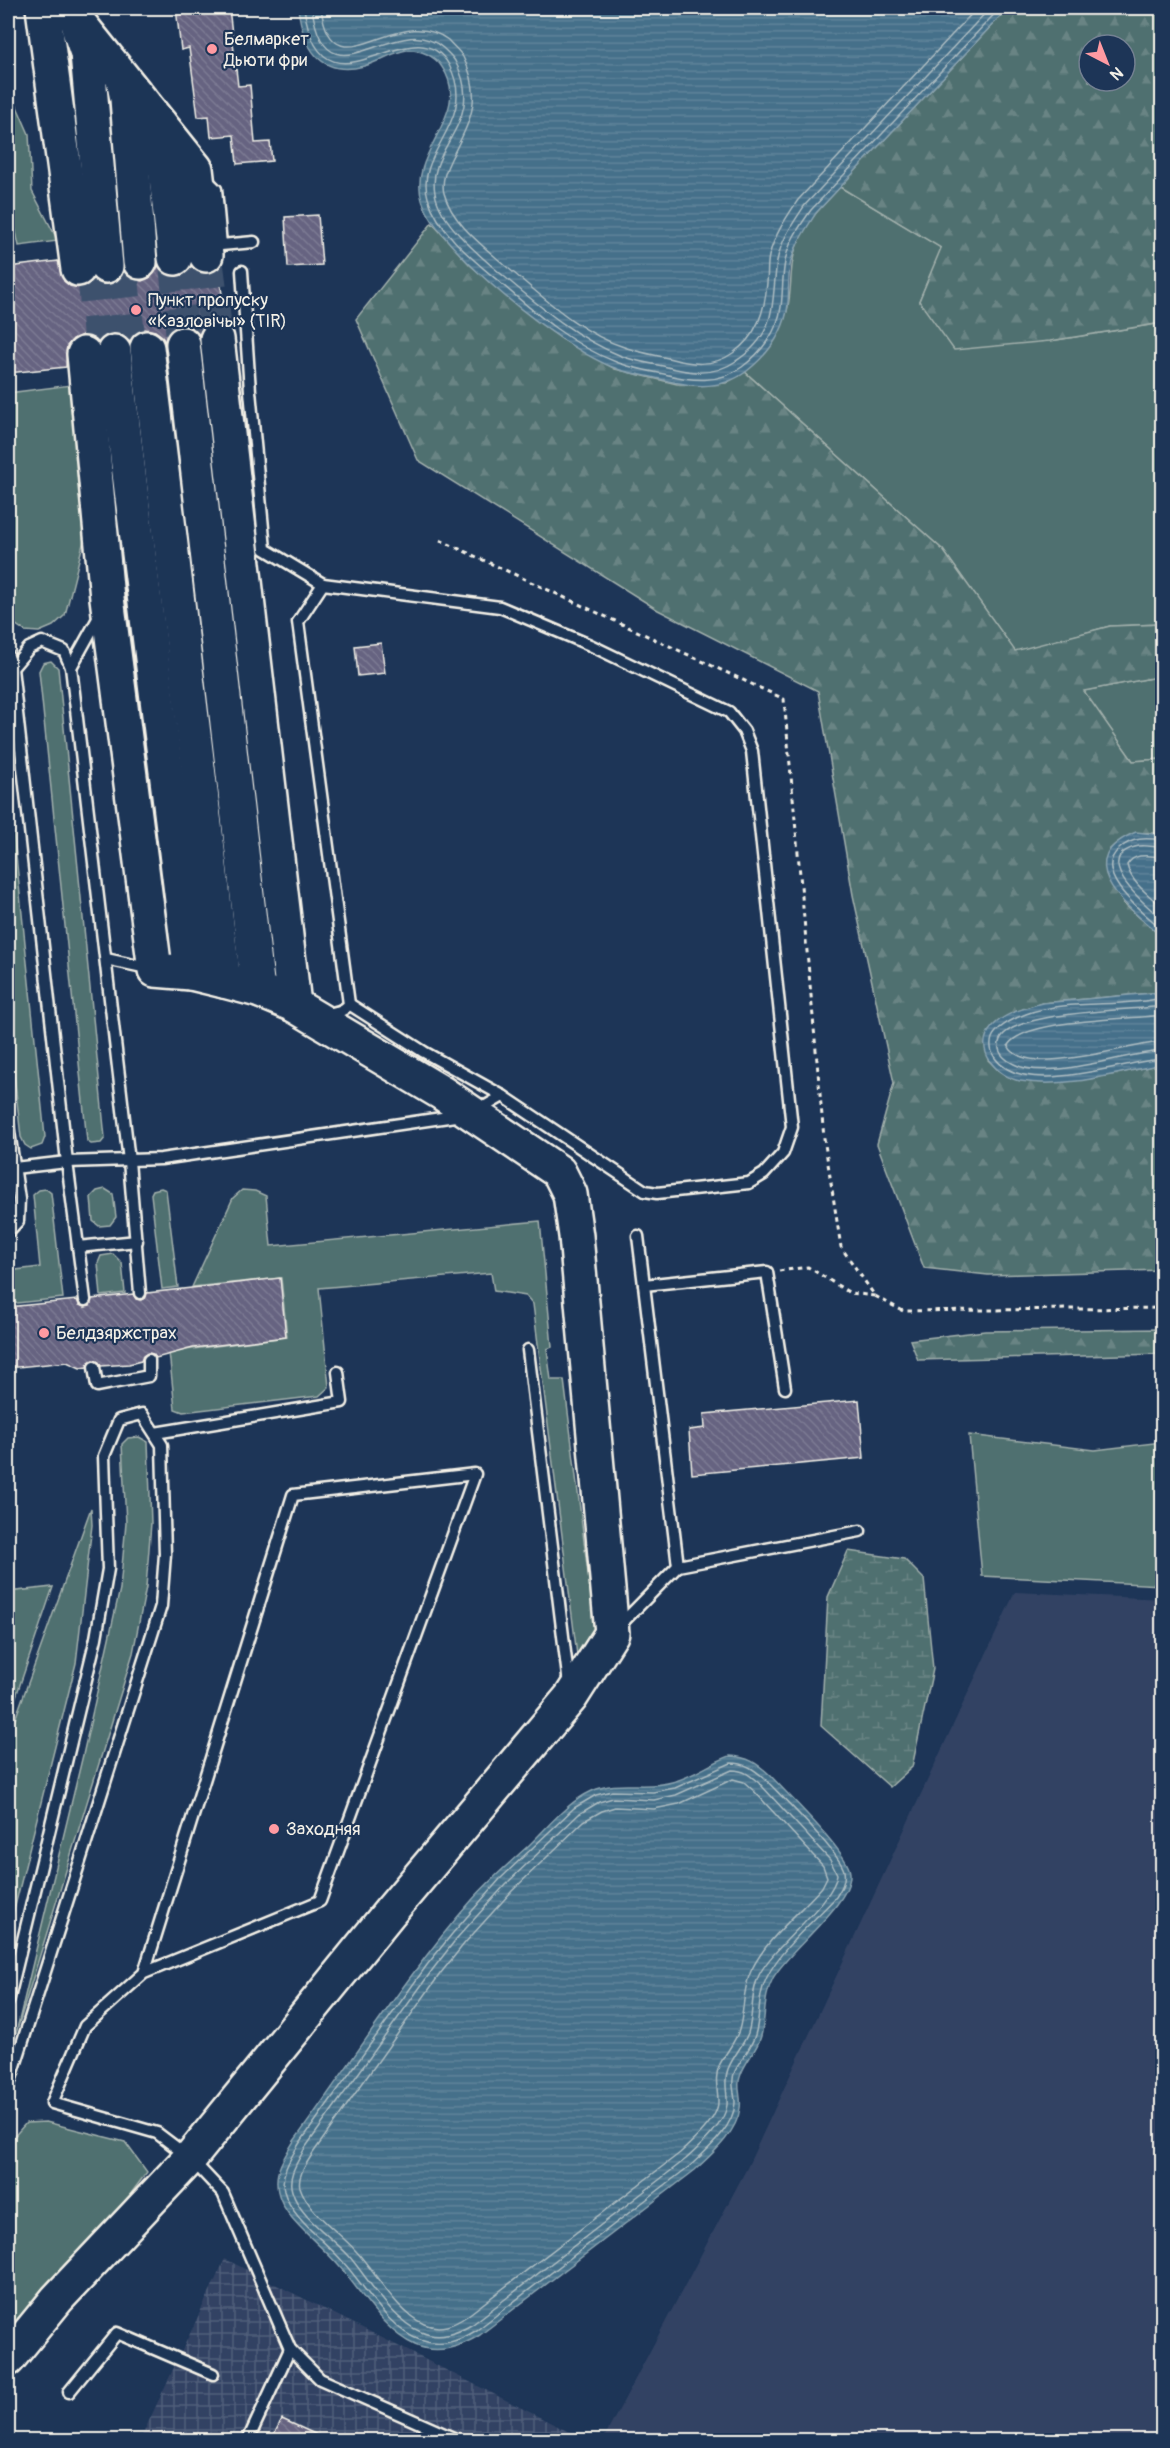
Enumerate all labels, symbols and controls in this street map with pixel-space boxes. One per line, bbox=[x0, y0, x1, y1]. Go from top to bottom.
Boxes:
place label: Белмаркет Дьюти фри bbox=[223, 28, 309, 72]
north arrow bbox=[1077, 33, 1137, 93]
marker: Белмаркет Дьюти фри bbox=[205, 42, 219, 56]
text: N bbox=[1106, 62, 1127, 85]
place label: Пункт пропуску «Казловічы» (TIR) bbox=[148, 289, 287, 333]
marker: Пункт пропуску «Казловічы» (TIR) bbox=[129, 303, 143, 317]
place label: Белдзяржстрах bbox=[56, 1322, 177, 1345]
marker: Белдзяржстрах bbox=[37, 1326, 51, 1340]
place label: Заходняя bbox=[286, 1818, 361, 1841]
marker: Заходняя bbox=[267, 1822, 281, 1836]

